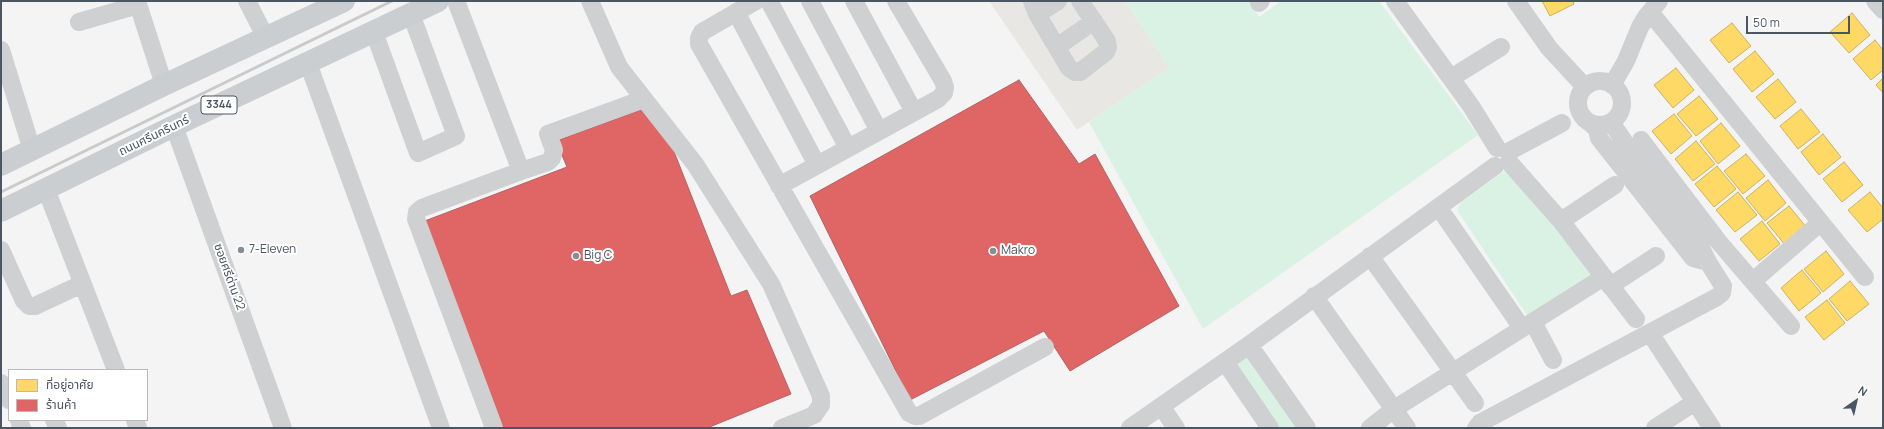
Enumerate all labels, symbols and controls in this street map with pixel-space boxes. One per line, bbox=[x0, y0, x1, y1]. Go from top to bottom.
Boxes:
scale bar bbox=[1748, 8, 1852, 34]
text: 50 m bbox=[1753, 14, 1780, 31]
road number: 3344 bbox=[201, 96, 237, 114]
street label: ถนนศรีนครินทร์ bbox=[116, 113, 192, 159]
street label: ซอยศรีด่าน 22 bbox=[210, 242, 248, 312]
place label: 7-Eleven bbox=[249, 243, 296, 257]
place label: Makro bbox=[1001, 244, 1035, 258]
marker: 7-Eleven bbox=[236, 245, 246, 255]
marker: Makro bbox=[988, 246, 998, 256]
place label: Big C bbox=[584, 249, 612, 263]
marker: Big C bbox=[571, 251, 581, 261]
legend bbox=[8, 369, 148, 421]
text: ที่อยู่อาศัย bbox=[46, 376, 94, 393]
north arrow bbox=[1836, 381, 1876, 421]
text: N bbox=[1856, 382, 1870, 399]
text: ร้านค้า bbox=[46, 396, 76, 413]

